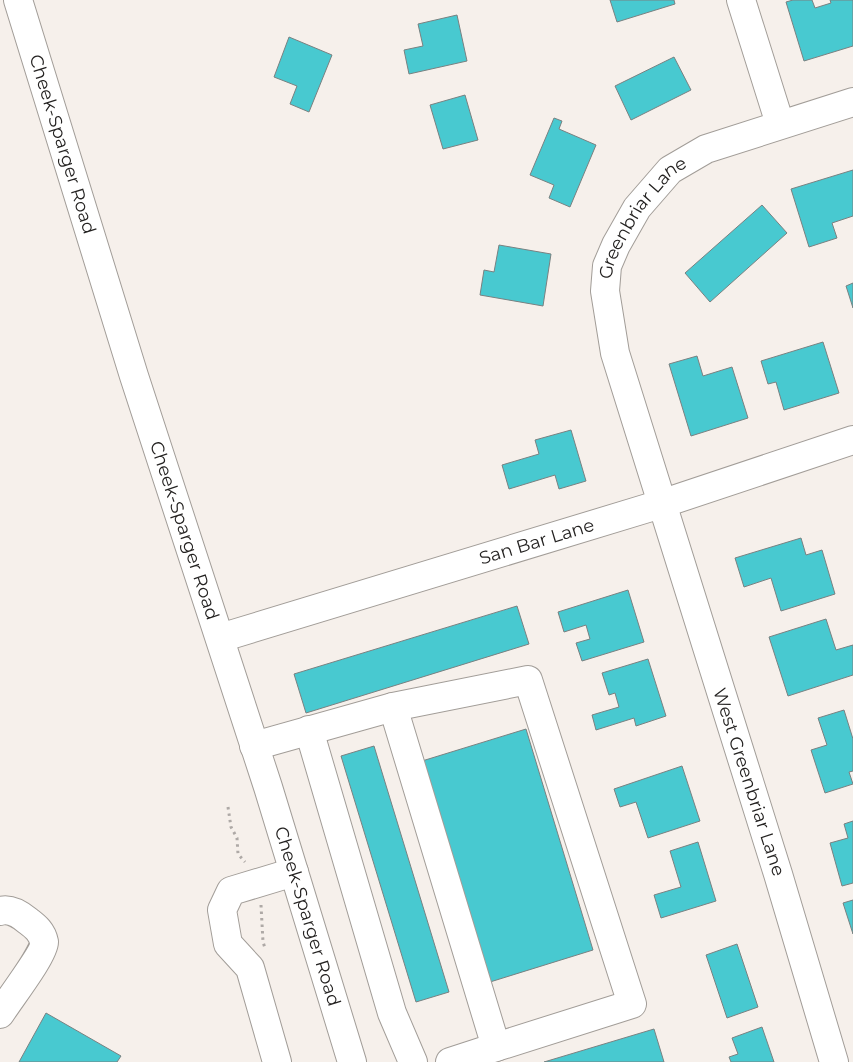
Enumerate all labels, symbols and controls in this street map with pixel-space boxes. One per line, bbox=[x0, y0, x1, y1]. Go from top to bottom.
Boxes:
street label: Cheek-Sparger Road bbox=[24, 52, 101, 237]
street label: Greenbriar Lane bbox=[595, 152, 691, 280]
street label: Cheek-Sparger Road bbox=[145, 438, 224, 623]
street label: San Bar Lane bbox=[477, 514, 597, 570]
street label: West Greenbriar Lane bbox=[708, 685, 790, 879]
street label: Cheek-Sparger Road bbox=[270, 824, 345, 1009]

